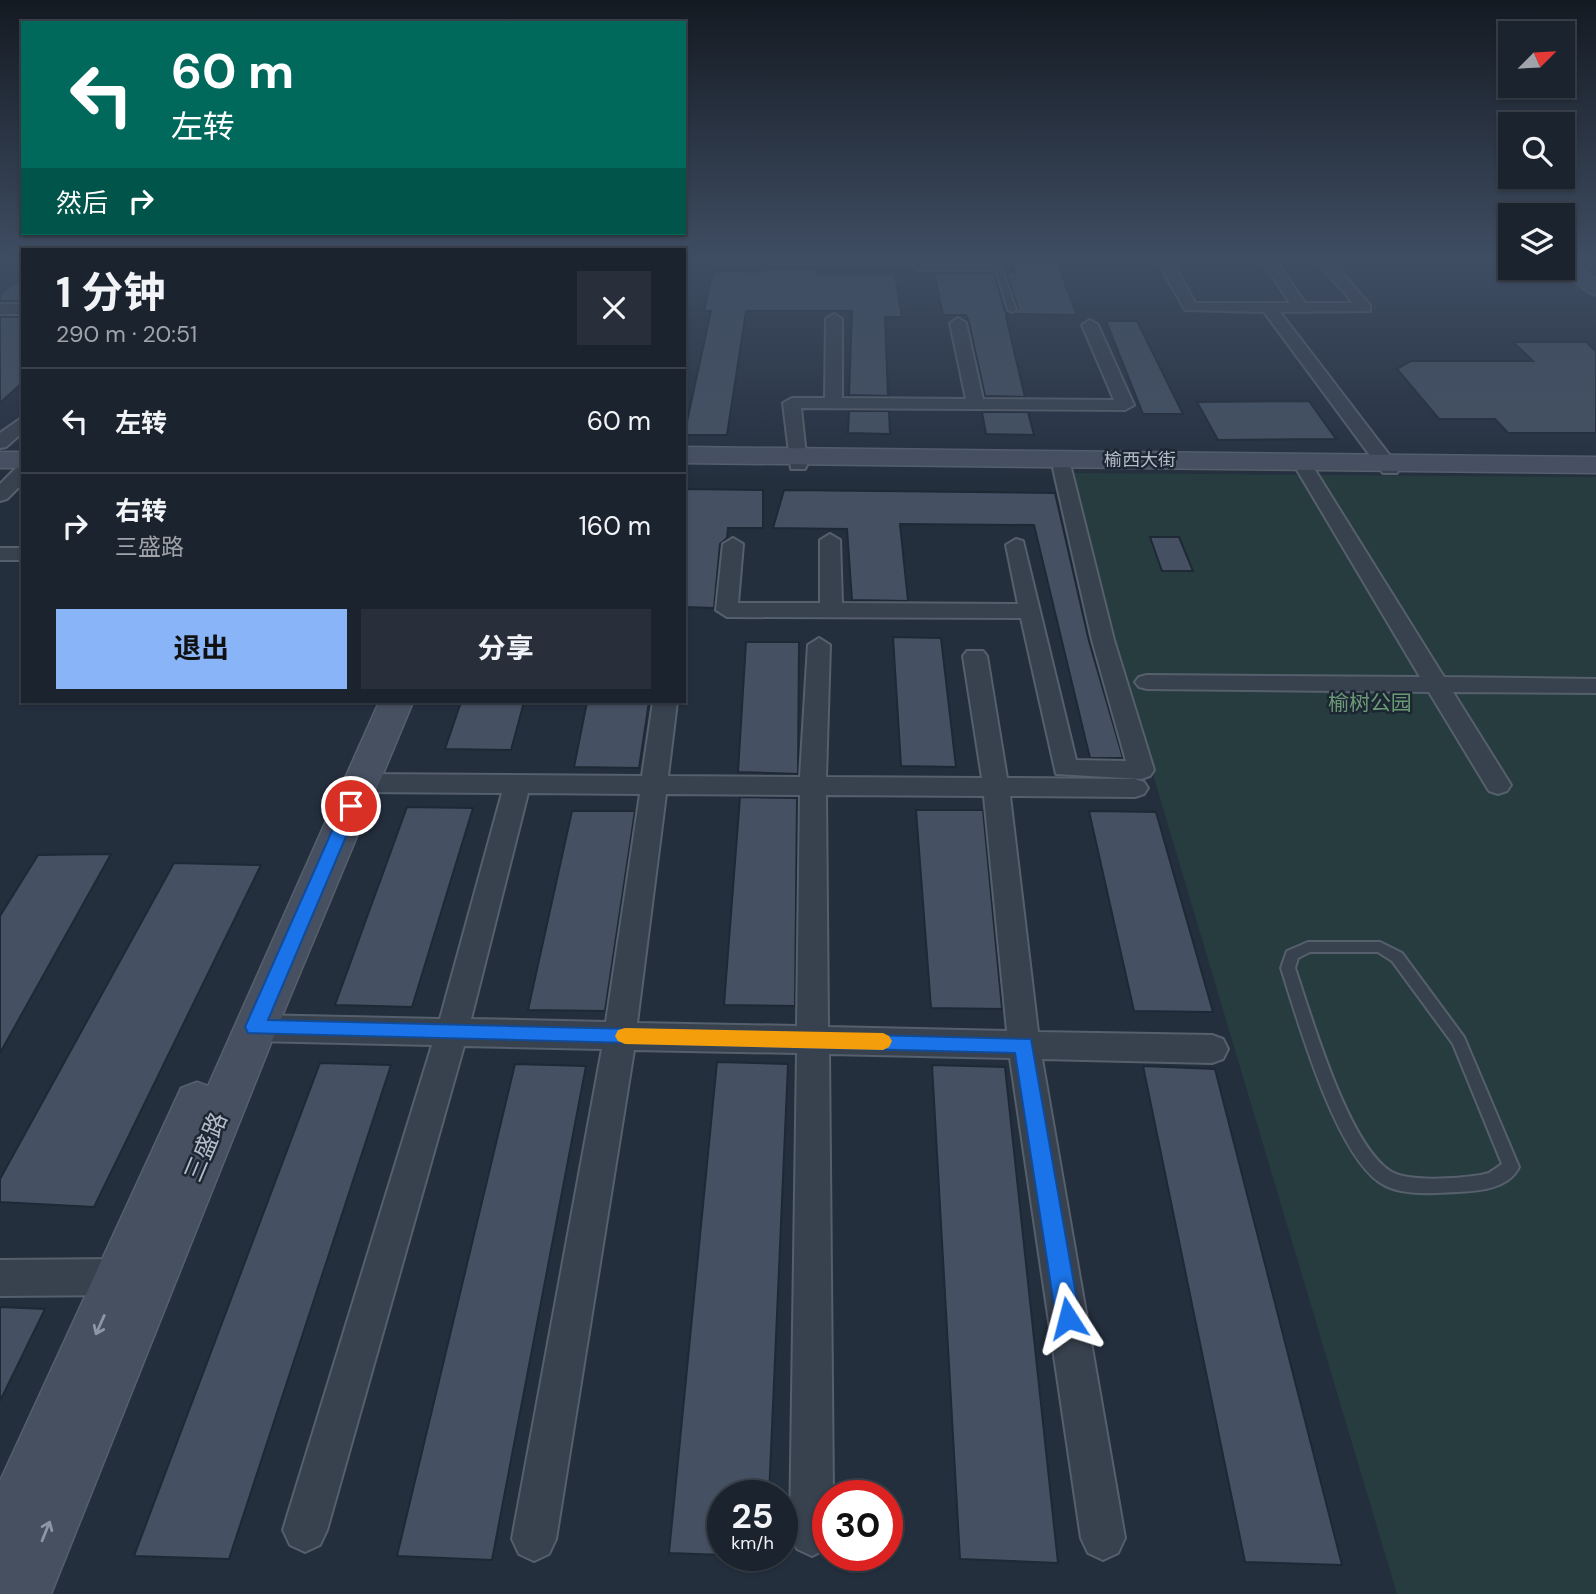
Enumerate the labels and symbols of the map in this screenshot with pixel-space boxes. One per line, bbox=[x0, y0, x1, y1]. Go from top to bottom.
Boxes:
north arrow bbox=[1498, 21, 1575, 98]
street label: 榆西大街 bbox=[1104, 448, 1176, 472]
park label: 榆树公园 bbox=[1328, 689, 1412, 717]
pin bbox=[321, 776, 381, 836]
street label: 三盛路 bbox=[177, 1108, 234, 1186]
position arrow bbox=[1031, 1281, 1105, 1355]
one-way arrow bbox=[92, 1314, 105, 1335]
speed limit sign: 30 bbox=[812, 1480, 903, 1571]
one-way arrow bbox=[41, 1521, 54, 1542]

